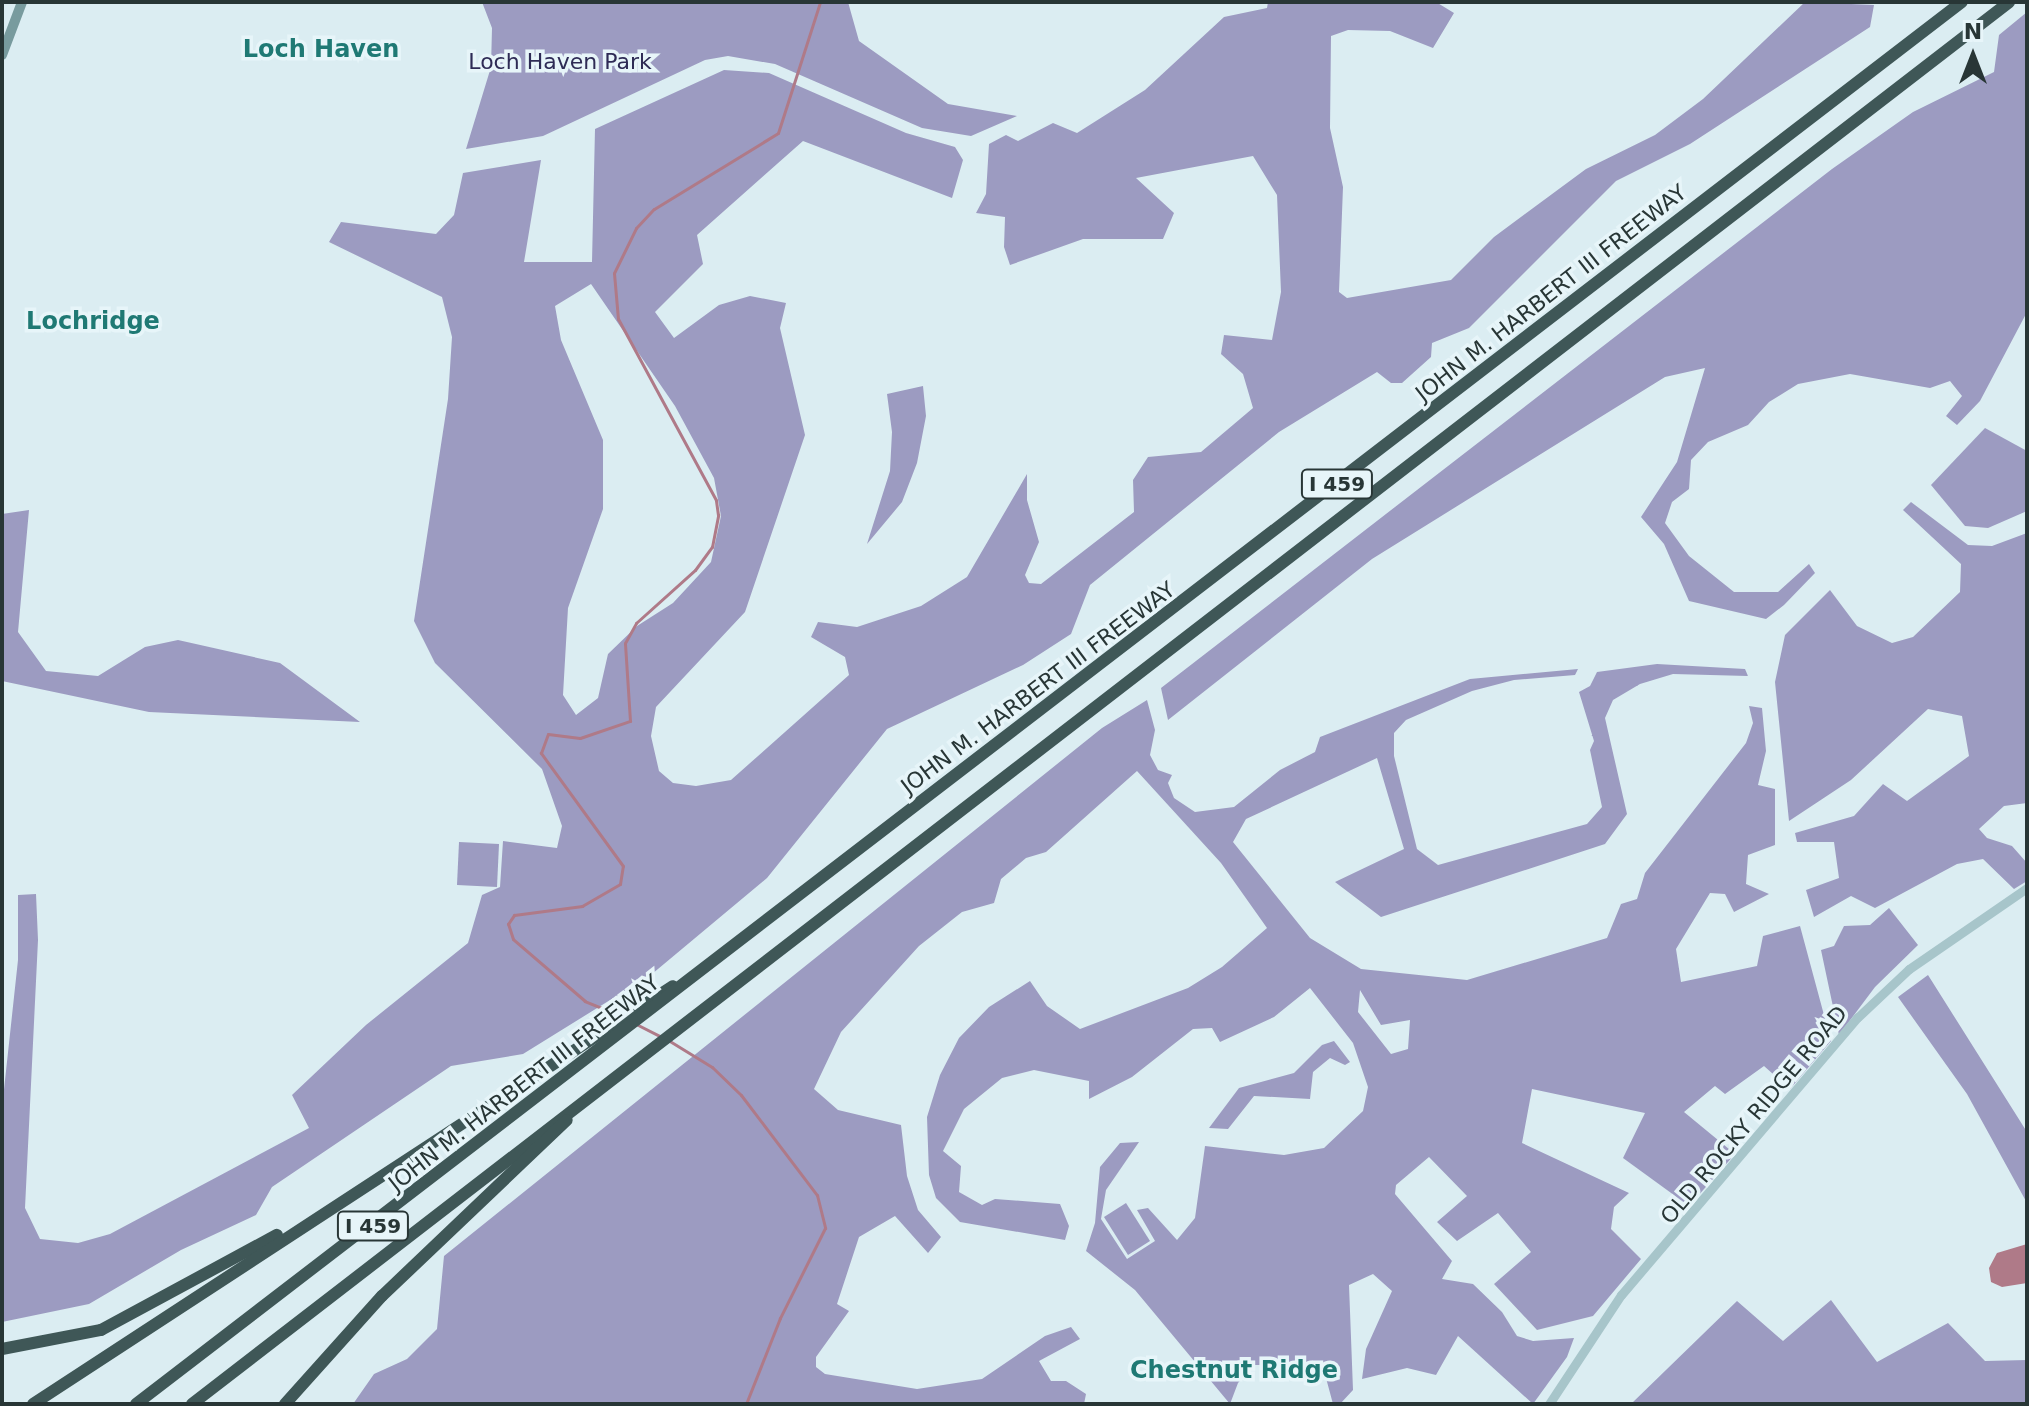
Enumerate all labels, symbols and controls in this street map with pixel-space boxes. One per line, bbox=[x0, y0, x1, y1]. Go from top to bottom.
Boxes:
north arrow bbox=[1933, 16, 2013, 96]
text: N bbox=[1964, 19, 1982, 44]
district label: Loch Haven bbox=[243, 36, 399, 64]
park label: Loch Haven Park bbox=[468, 49, 652, 75]
street label: JOHN M. HARBERT III FREEWAY bbox=[1410, 179, 1692, 407]
district label: Lochridge bbox=[26, 308, 160, 336]
road number: I 459 bbox=[1299, 468, 1375, 500]
street label: JOHN M. HARBERT III FREEWAY bbox=[896, 576, 1180, 800]
street label: JOHN M. HARBERT III FREEWAY bbox=[383, 969, 665, 1197]
street label: OLD ROCKY RIDGE ROAD bbox=[1655, 1001, 1853, 1229]
road number: I 459 bbox=[335, 1210, 411, 1242]
district label: Chestnut Ridge bbox=[1130, 1357, 1338, 1385]

